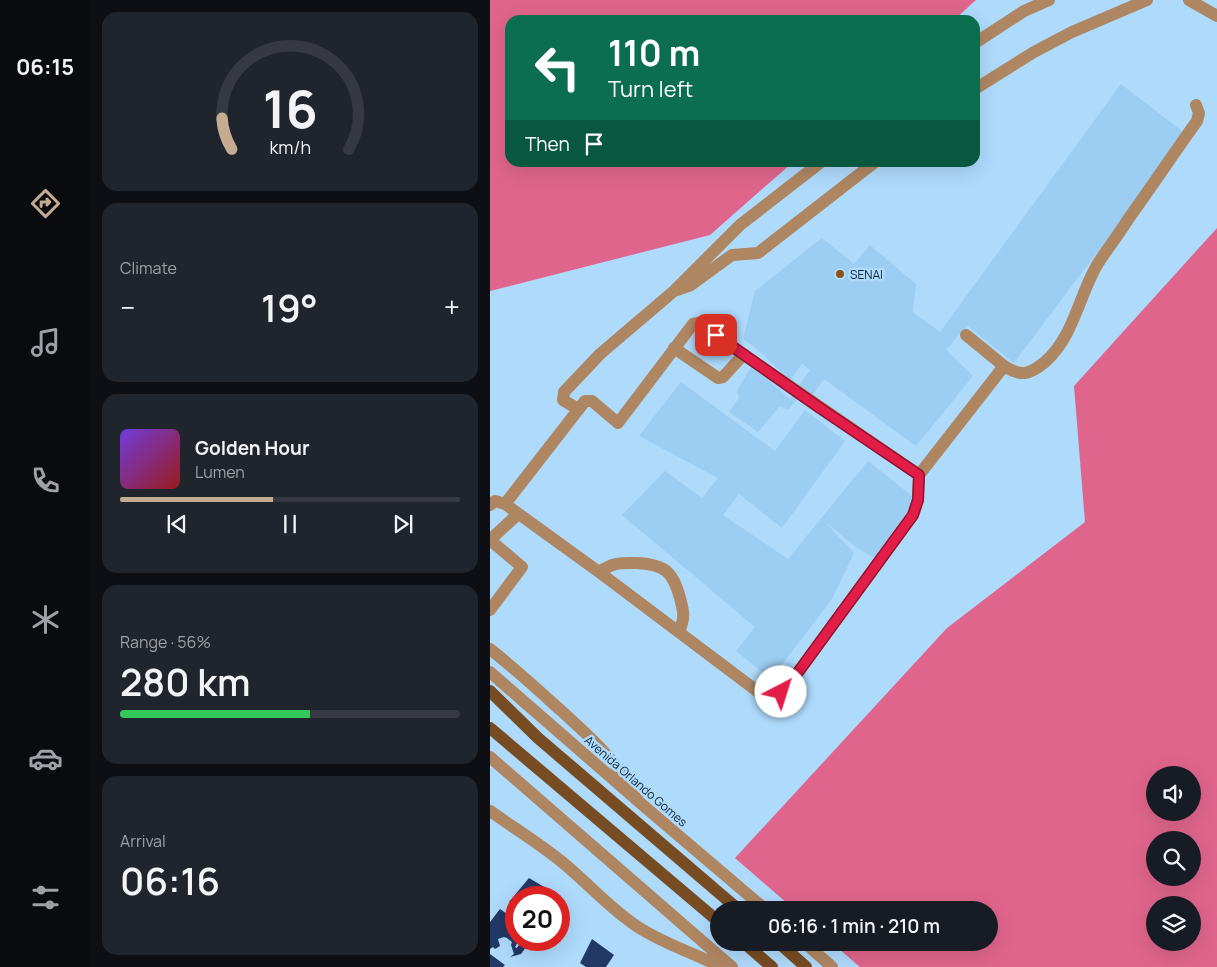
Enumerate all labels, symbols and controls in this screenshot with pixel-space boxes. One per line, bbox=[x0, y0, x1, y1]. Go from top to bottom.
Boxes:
text: 110 m bbox=[608, 29, 700, 77]
icon: left bbox=[525, 35, 590, 100]
text: 06:15 bbox=[16, 52, 74, 82]
text: 16 bbox=[262, 73, 318, 144]
text: Turn left bbox=[608, 74, 693, 104]
icon: arrive bbox=[580, 130, 608, 158]
text: Then bbox=[525, 131, 570, 157]
text: km/h bbox=[269, 135, 311, 159]
icon: directions bbox=[28, 186, 63, 221]
text: Climate bbox=[120, 257, 177, 279]
place label: SENAI bbox=[850, 266, 883, 283]
marker: SENAI bbox=[834, 268, 846, 280]
text: 19° bbox=[261, 281, 318, 333]
text: − bbox=[120, 288, 135, 326]
text: + bbox=[444, 288, 460, 326]
pin bbox=[695, 314, 737, 356]
icon: arrive bbox=[702, 321, 730, 349]
icon: music bbox=[28, 325, 63, 360]
text: Golden Hour bbox=[195, 435, 309, 461]
text: Lumen bbox=[195, 461, 245, 483]
icon: phone bbox=[28, 463, 63, 498]
icon: previous bbox=[163, 510, 191, 538]
icon: pause bbox=[276, 510, 304, 538]
icon: next bbox=[389, 510, 417, 538]
icon: climate bbox=[28, 602, 63, 637]
text: Range · 56% bbox=[120, 631, 211, 653]
text: 280 km bbox=[120, 655, 251, 707]
position arrow bbox=[754, 665, 806, 717]
street label: Avenida Orlando Gomes bbox=[581, 732, 691, 830]
icon: car bbox=[28, 741, 63, 776]
map controls bbox=[1146, 766, 1201, 951]
button: sound bbox=[1146, 766, 1201, 821]
text: Arrival bbox=[120, 830, 166, 852]
button: search bbox=[1146, 831, 1201, 886]
text: 06:16 bbox=[120, 854, 220, 906]
icon: filters bbox=[28, 880, 63, 915]
speed limit sign: 20 bbox=[505, 886, 570, 951]
button: layers bbox=[1146, 896, 1201, 951]
text: 06:16 · 1 min · 210 m bbox=[768, 913, 940, 939]

